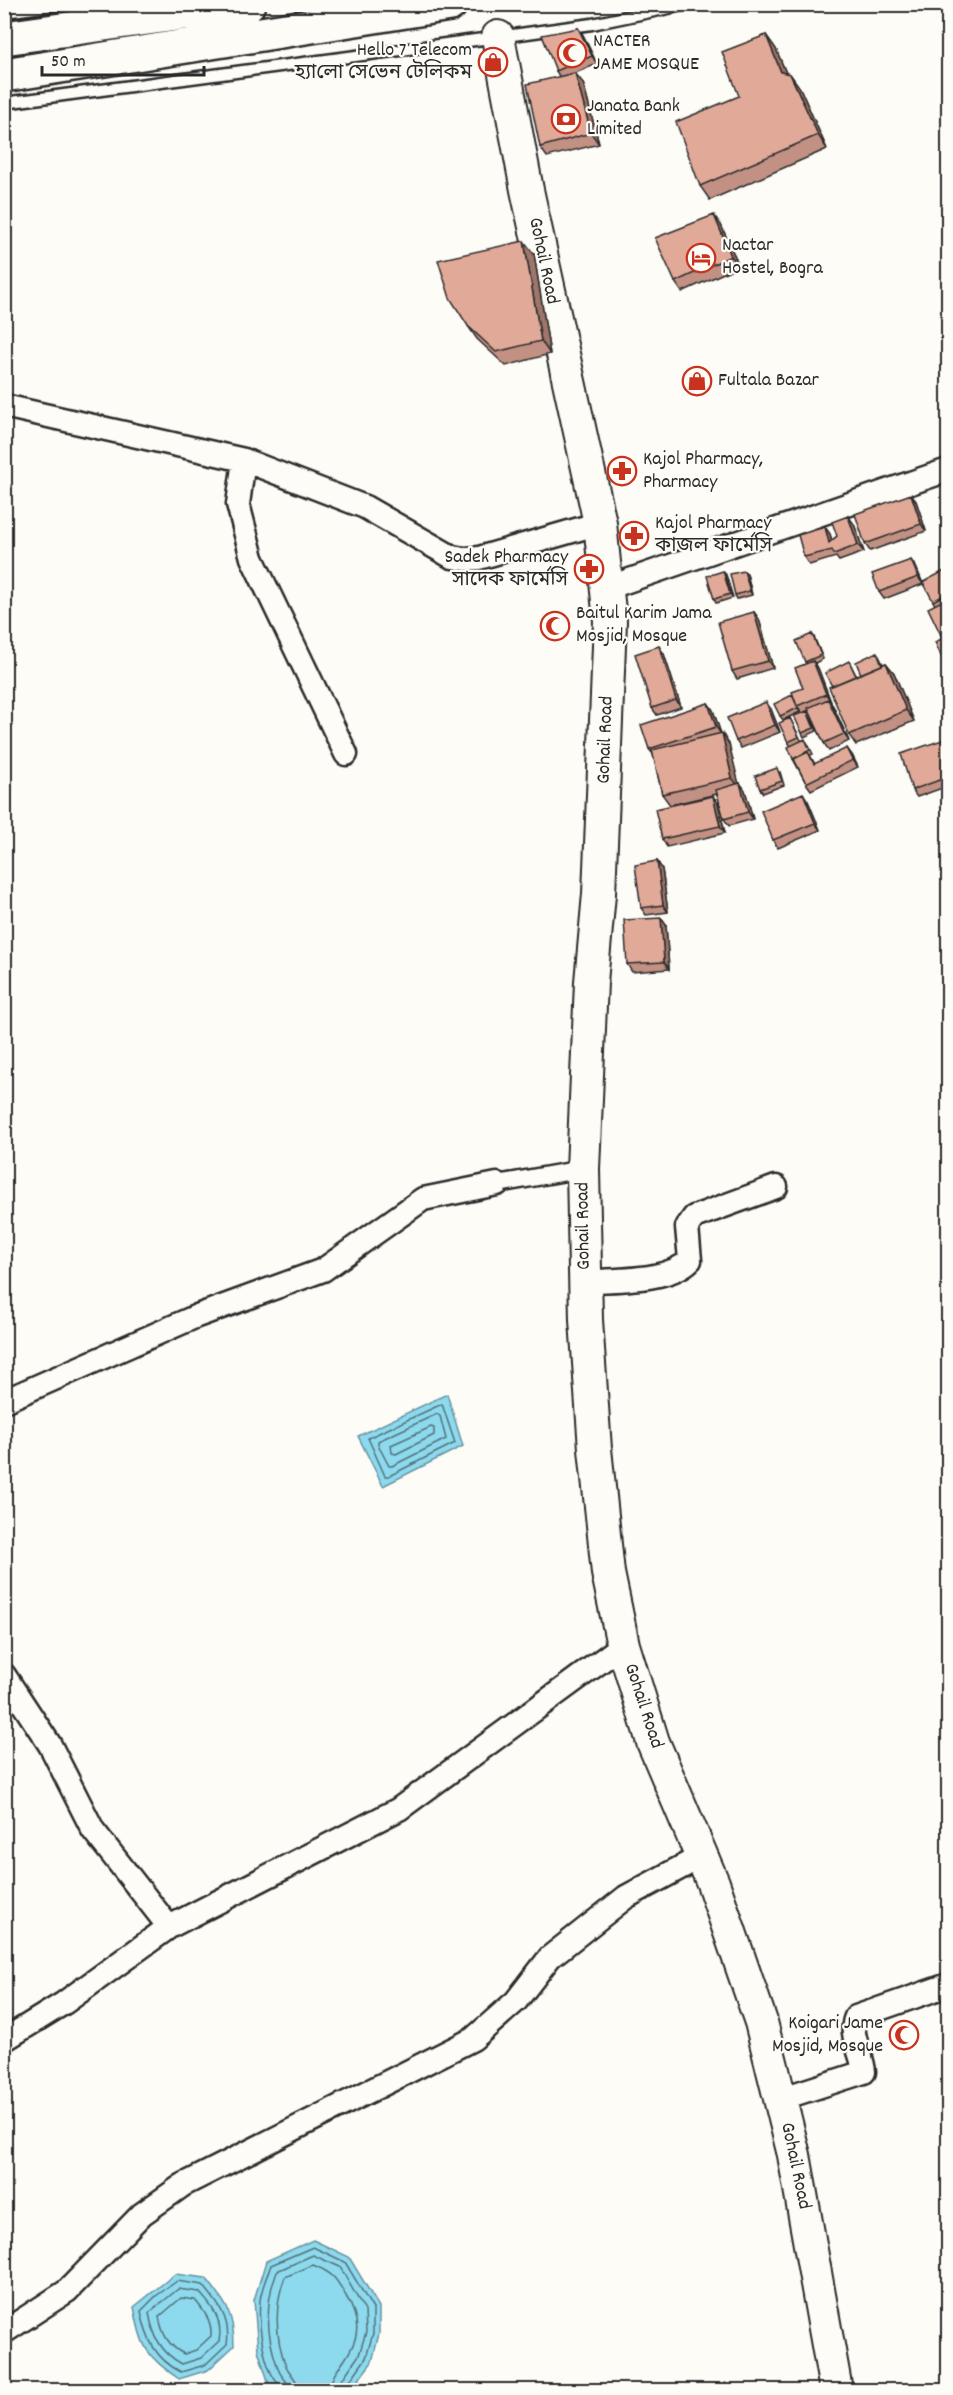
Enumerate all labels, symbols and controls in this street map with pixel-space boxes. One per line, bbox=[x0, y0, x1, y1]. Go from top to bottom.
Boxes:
place label: NACTER JAME MOSQUE bbox=[593, 28, 699, 79]
place label: Hello 7 Telecom হ্যা‌লো সে‌ভেন টে‌লিকম bbox=[294, 37, 473, 88]
mosque icon: NACTER JAME MOSQUE bbox=[556, 37, 588, 69]
scale bar bbox=[42, 39, 204, 77]
shop icon: Hello 7 Telecom হ্যা‌লো সে‌ভেন টে‌লিকম bbox=[477, 46, 509, 78]
text: 50 m bbox=[51, 50, 86, 75]
place label: Janata Bank Limited bbox=[587, 93, 680, 144]
bank icon: Janata Bank Limited bbox=[550, 103, 582, 135]
street label: Gohail Road bbox=[520, 215, 566, 307]
place label: Nactar Hostel, Bogra bbox=[722, 232, 823, 283]
hotel icon: Nactar Hostel, Bogra bbox=[685, 242, 717, 274]
shop icon: Fultala Bazar bbox=[681, 365, 713, 397]
place label: Fultala Bazar bbox=[718, 367, 820, 395]
place label: Kajol Pharmacy, Pharmacy bbox=[643, 446, 763, 497]
pharmacy icon: Kajol Pharmacy, Pharmacy bbox=[606, 455, 638, 487]
place label: Kajol Pharmacy কাজল ফার্মেসি bbox=[654, 510, 773, 561]
pharmacy icon: Kajol Pharmacy কাজল ফার্মেসি bbox=[618, 520, 650, 552]
place label: Sadek Pharmacy সাদেক ফার্মেসি bbox=[445, 544, 569, 595]
pharmacy icon: Sadek Pharmacy সাদেক ফার্মেসি bbox=[573, 553, 605, 585]
place label: Baitul Karim Jama Mosjid, Mosque bbox=[576, 600, 712, 651]
mosque icon: Baitul Karim Jama Mosjid, Mosque bbox=[539, 610, 571, 642]
street label: Gohail Road bbox=[590, 696, 622, 784]
street label: Gohail Road bbox=[569, 1182, 599, 1270]
street label: Gohail Road bbox=[616, 1660, 670, 1752]
place label: Koigari Jame Mosjid, Mosque bbox=[772, 2010, 883, 2061]
mosque icon: Koigari Jame Mosjid, Mosque bbox=[888, 2019, 920, 2051]
street label: Gohail Road bbox=[772, 2120, 818, 2212]

